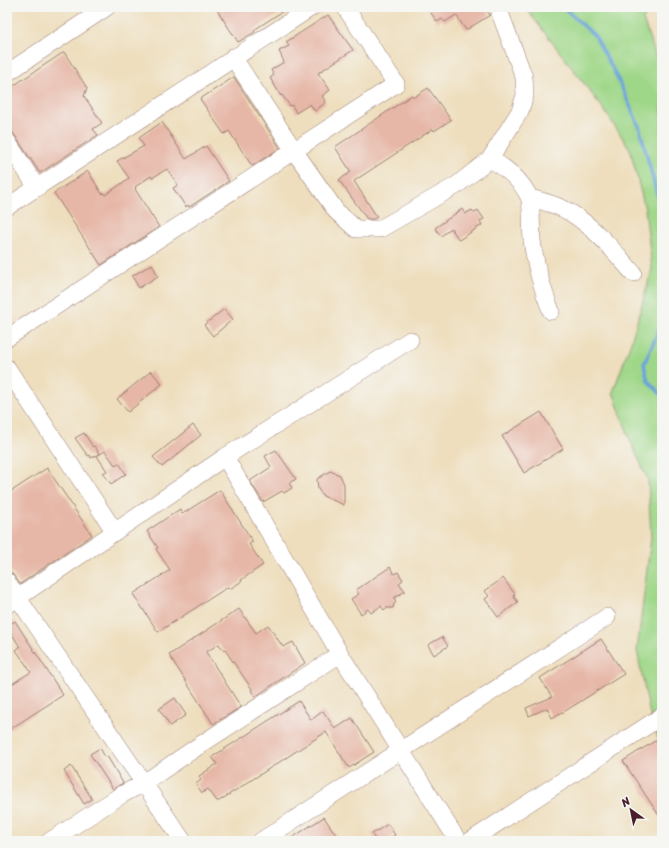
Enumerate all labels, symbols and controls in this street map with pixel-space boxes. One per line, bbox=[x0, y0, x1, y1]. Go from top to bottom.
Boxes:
north arrow bbox=[611, 790, 651, 830]
text: N bbox=[617, 792, 635, 813]

